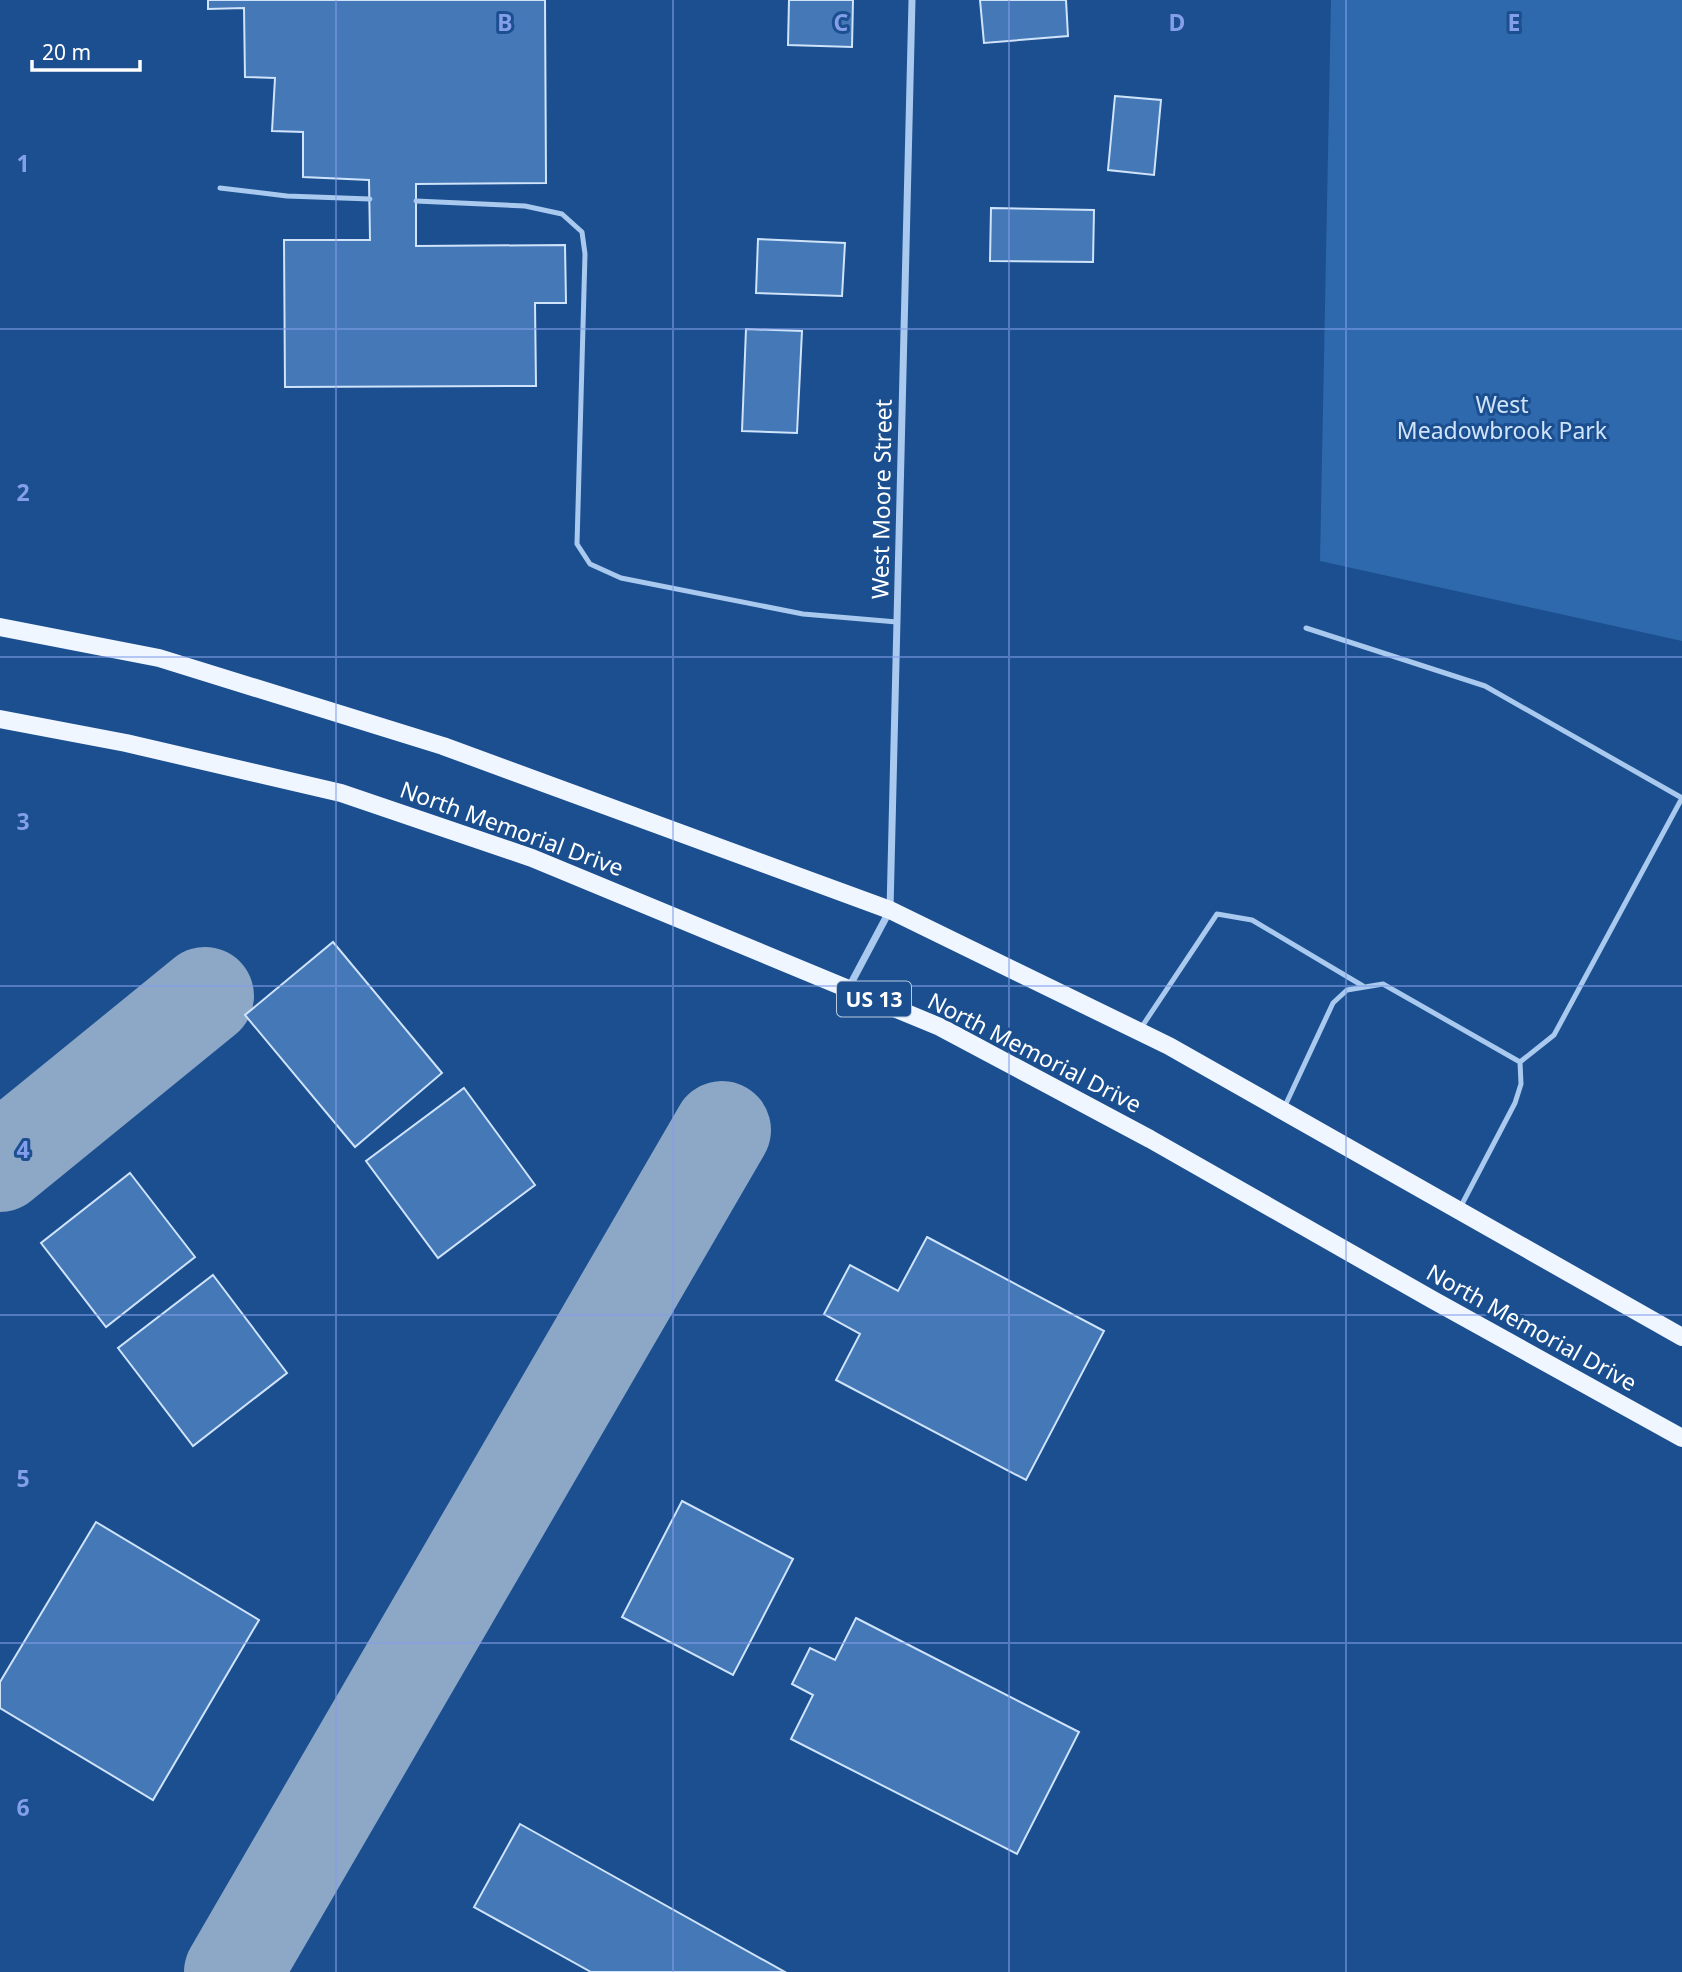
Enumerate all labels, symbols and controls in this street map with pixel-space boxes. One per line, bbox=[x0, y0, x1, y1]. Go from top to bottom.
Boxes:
text: B bbox=[497, 6, 513, 38]
text: C bbox=[834, 6, 849, 38]
text: D bbox=[1169, 6, 1185, 38]
text: E bbox=[1508, 6, 1520, 38]
scale bar bbox=[32, 28, 140, 72]
text: 20 m bbox=[42, 38, 91, 66]
text: 1 bbox=[16, 147, 30, 179]
park label: West Meadowbrook Park bbox=[1397, 388, 1608, 446]
street label: West Moore Street bbox=[863, 399, 899, 599]
text: 2 bbox=[16, 476, 30, 508]
street label: North Memorial Drive bbox=[396, 773, 628, 883]
text: 3 bbox=[16, 805, 30, 837]
road number: US 13 bbox=[837, 982, 911, 1016]
street label: North Memorial Drive bbox=[923, 984, 1147, 1120]
text: 4 bbox=[16, 1133, 30, 1165]
street label: North Memorial Drive bbox=[1421, 1256, 1643, 1398]
text: 5 bbox=[16, 1462, 30, 1494]
text: 6 bbox=[16, 1791, 30, 1823]

